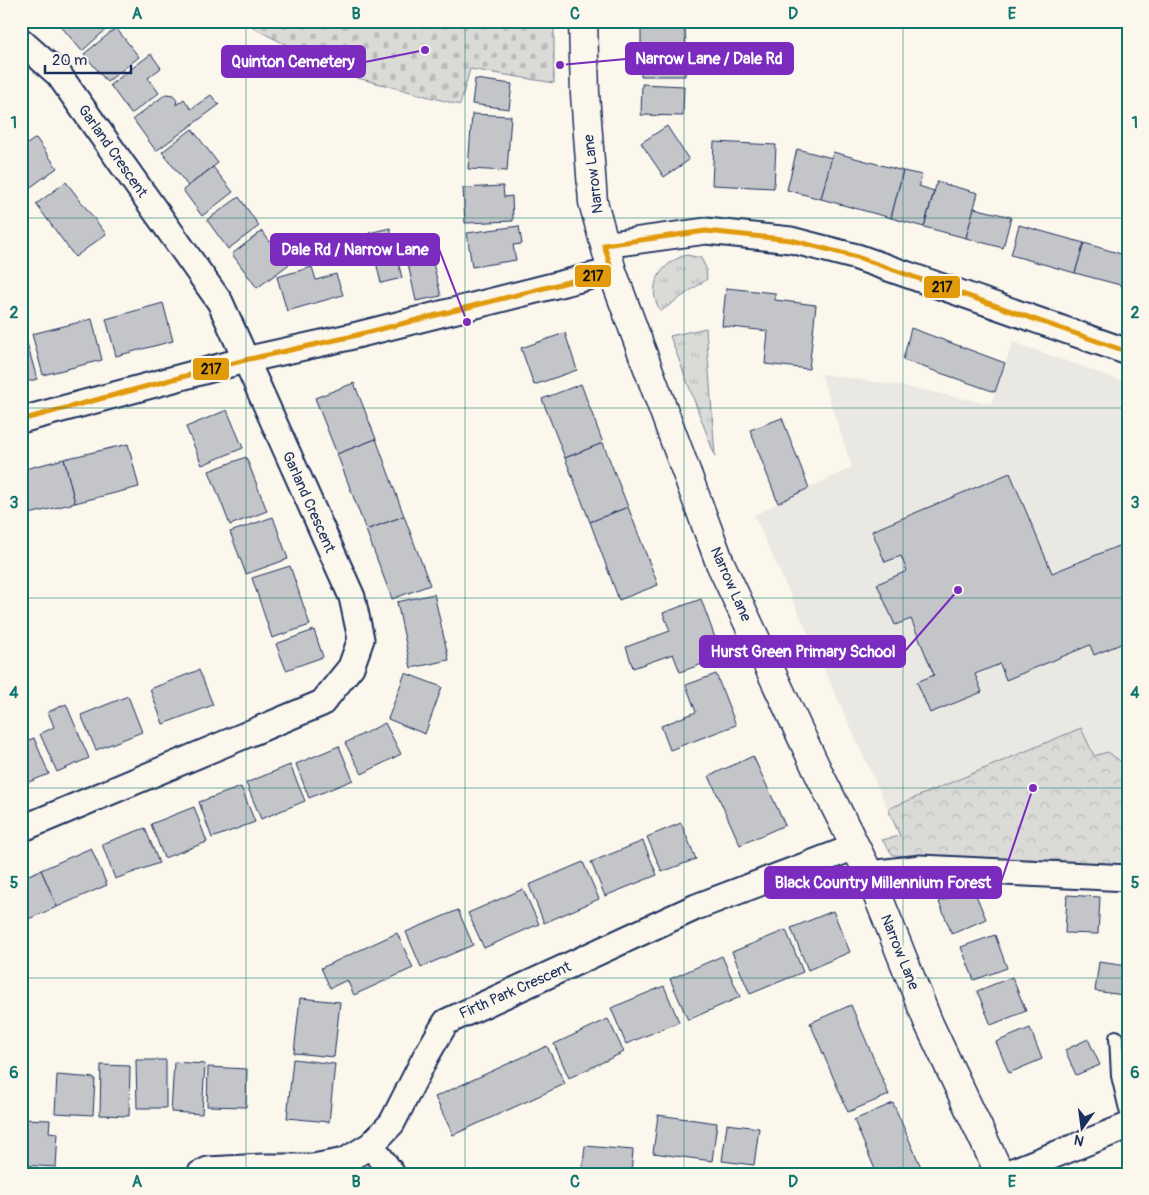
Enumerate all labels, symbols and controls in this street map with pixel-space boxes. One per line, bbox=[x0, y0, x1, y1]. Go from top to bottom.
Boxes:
text: A bbox=[132, 4, 143, 24]
text: B bbox=[351, 4, 361, 24]
text: C bbox=[570, 4, 580, 24]
text: D bbox=[788, 4, 798, 24]
text: E bbox=[1008, 4, 1017, 24]
scale bar bbox=[45, 42, 131, 74]
callout: Narrow Lane / Dale Rd bbox=[626, 43, 793, 74]
callout: Quinton Cemetery bbox=[222, 46, 365, 77]
text: Narrow Lane / Dale Rd bbox=[635, 49, 783, 69]
text: 20 m bbox=[52, 51, 87, 70]
text: Quinton Cemetery bbox=[231, 52, 355, 72]
street label: Garland Crescent bbox=[74, 101, 152, 202]
text: 1 bbox=[11, 113, 17, 133]
text: 1 bbox=[1132, 113, 1138, 133]
street label: Narrow Lane bbox=[579, 133, 608, 215]
callout: Dale Rd / Narrow Lane bbox=[271, 234, 439, 265]
text: Dale Rd / Narrow Lane bbox=[281, 240, 430, 260]
line badge: 217 bbox=[574, 264, 612, 288]
text: 217 bbox=[583, 268, 604, 285]
line badge: 217 bbox=[923, 275, 961, 299]
text: 217 bbox=[932, 279, 953, 296]
text: 2 bbox=[10, 303, 19, 323]
text: 2 bbox=[1131, 303, 1140, 323]
line badge: 217 bbox=[192, 357, 230, 381]
text: 217 bbox=[201, 361, 222, 378]
street label: Garland Crescent bbox=[278, 449, 340, 557]
text: 3 bbox=[10, 493, 19, 513]
text: 3 bbox=[1131, 493, 1140, 513]
street label: Narrow Lane bbox=[706, 544, 756, 625]
callout: Hurst Green Primary School bbox=[700, 636, 905, 667]
text: Hurst Green Primary School bbox=[710, 642, 896, 662]
text: 4 bbox=[9, 683, 19, 703]
text: 4 bbox=[1130, 683, 1140, 703]
callout: Black Country Millennium Forest bbox=[765, 867, 1001, 898]
text: 5 bbox=[10, 873, 19, 893]
text: Black Country Millennium Forest bbox=[775, 873, 992, 893]
text: 5 bbox=[1131, 873, 1140, 893]
street label: Narrow Lane bbox=[876, 912, 923, 993]
street label: Firth Park Crescent bbox=[456, 957, 575, 1024]
text: 6 bbox=[9, 1063, 19, 1083]
text: 6 bbox=[1130, 1063, 1140, 1083]
north arrow bbox=[1056, 1102, 1106, 1152]
text: N bbox=[1072, 1131, 1086, 1150]
text: A bbox=[132, 1172, 143, 1192]
text: B bbox=[351, 1172, 361, 1192]
text: C bbox=[570, 1172, 580, 1192]
text: D bbox=[788, 1172, 798, 1192]
text: E bbox=[1008, 1172, 1017, 1192]

